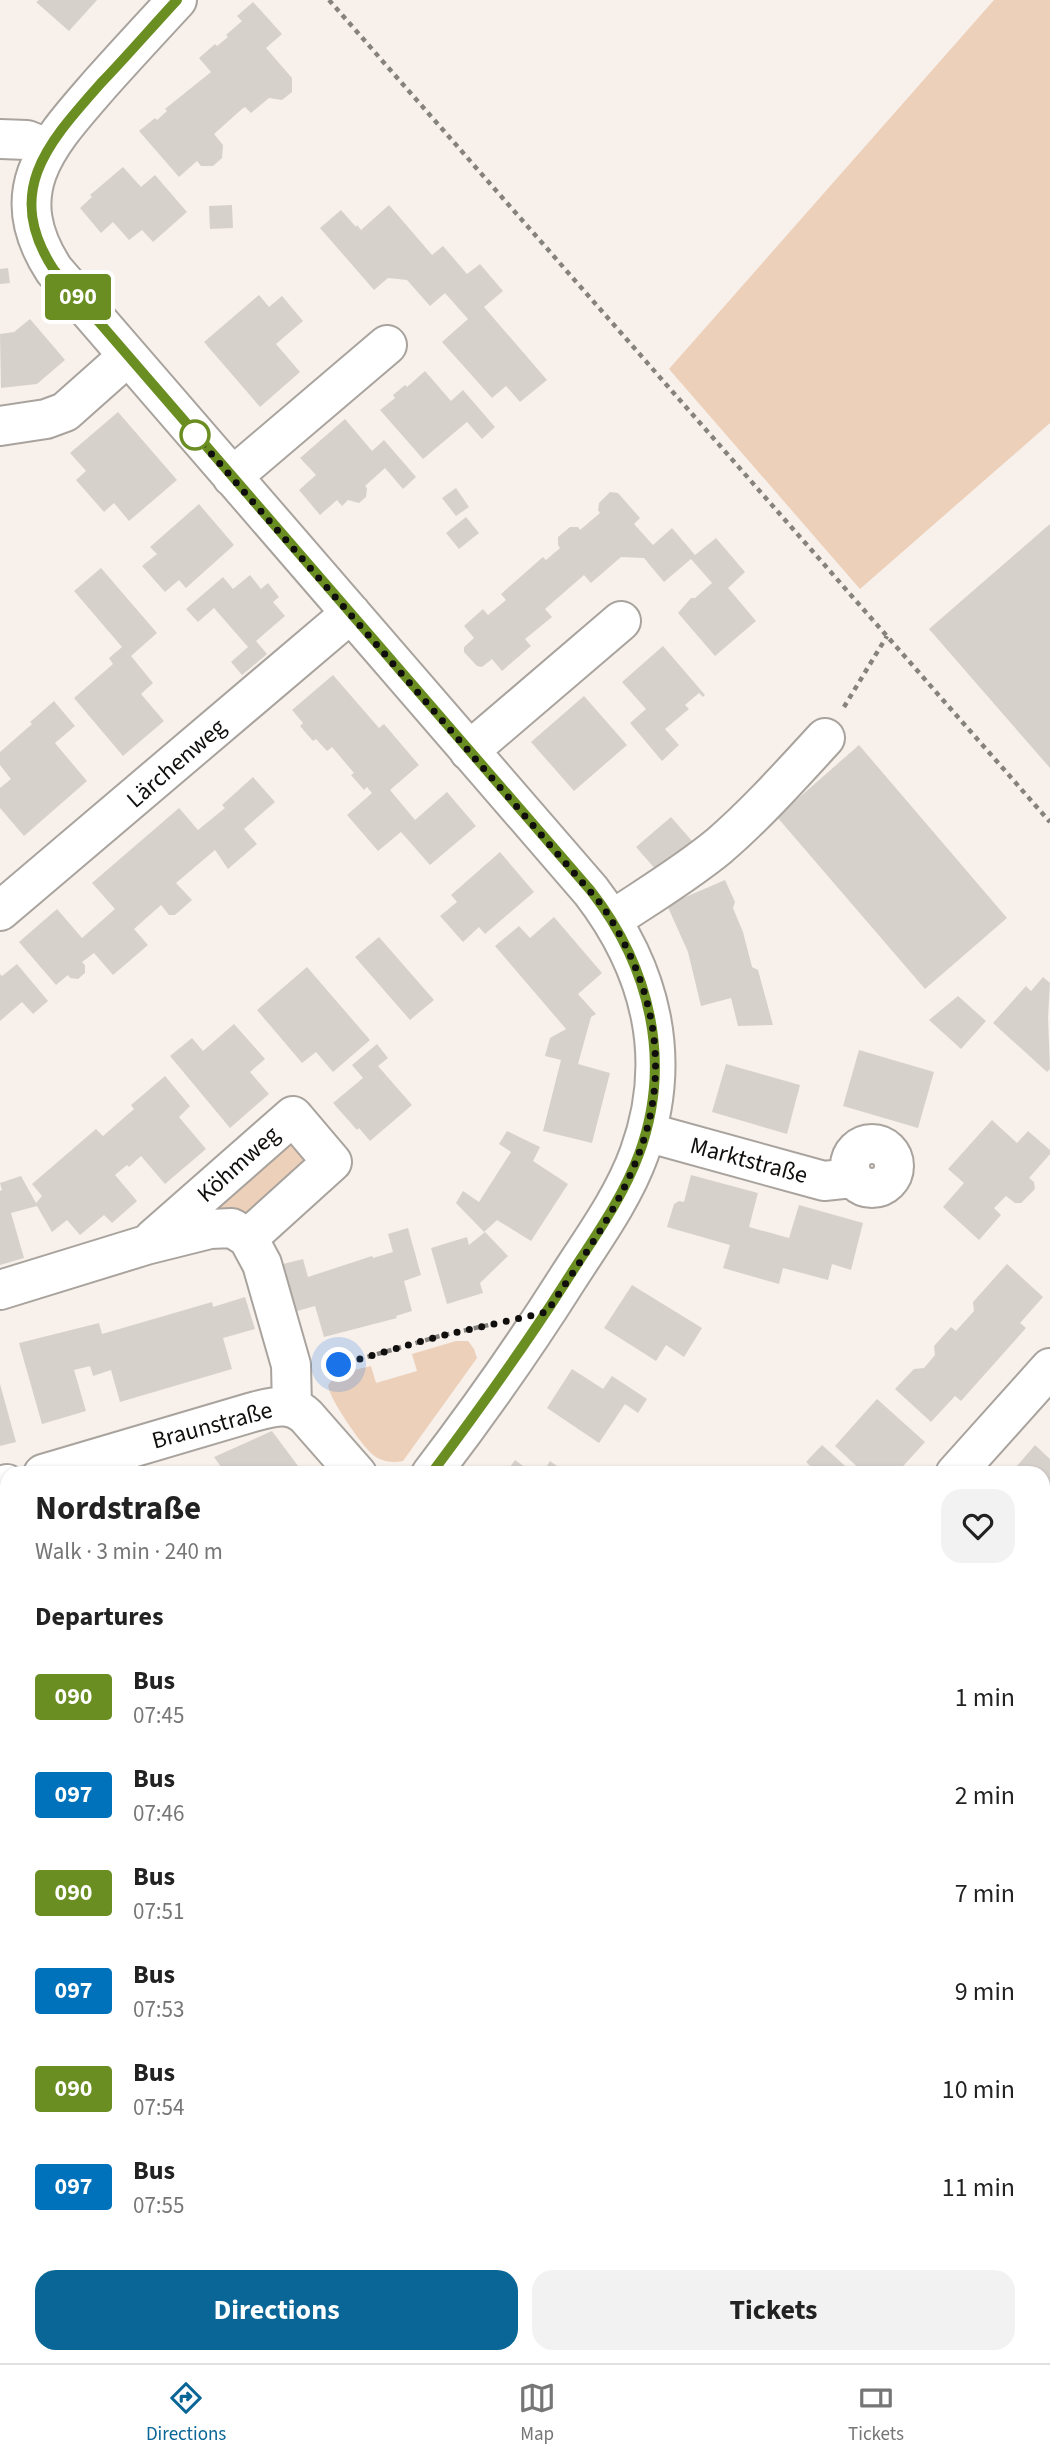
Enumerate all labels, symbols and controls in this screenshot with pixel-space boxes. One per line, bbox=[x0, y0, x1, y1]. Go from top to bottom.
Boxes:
line badge: 090 bbox=[38, 274, 118, 320]
text: 090 bbox=[59, 279, 97, 314]
unlabelled marker bbox=[180, 420, 210, 450]
street label: Lärchenweg bbox=[119, 710, 234, 817]
street label: Köhmweg bbox=[189, 1118, 287, 1211]
street label: Marktstraße bbox=[686, 1128, 812, 1193]
your location bbox=[321, 1347, 356, 1382]
street label: Braunstraße bbox=[148, 1393, 276, 1458]
text: Nordstraße bbox=[35, 1485, 201, 1532]
button: heart bbox=[941, 1489, 1015, 1563]
text: Walk · 3 min · 240 m bbox=[35, 1535, 223, 1568]
text: Departures bbox=[35, 1598, 163, 1635]
text: Bus bbox=[133, 1662, 175, 1699]
text: 090 bbox=[54, 1679, 93, 1714]
text: 1 min bbox=[955, 1679, 1015, 1716]
text: 07:45 bbox=[133, 1699, 184, 1732]
text: Bus bbox=[133, 1760, 175, 1797]
text: 097 bbox=[54, 1777, 93, 1812]
text: 2 min bbox=[955, 1777, 1015, 1814]
text: 07:46 bbox=[133, 1797, 184, 1830]
text: Bus bbox=[133, 1858, 175, 1895]
text: 090 bbox=[54, 1875, 93, 1910]
text: 7 min bbox=[955, 1875, 1015, 1912]
text: 07:51 bbox=[133, 1895, 184, 1928]
text: Bus bbox=[133, 1956, 175, 1993]
text: 097 bbox=[54, 1973, 93, 2008]
text: 9 min bbox=[955, 1973, 1015, 2010]
text: 07:53 bbox=[133, 1993, 184, 2026]
text: Bus bbox=[133, 2054, 175, 2091]
text: 090 bbox=[54, 2071, 93, 2106]
text: 10 min bbox=[942, 2071, 1015, 2108]
text: 07:54 bbox=[133, 2091, 184, 2124]
text: Bus bbox=[133, 2152, 175, 2189]
text: 097 bbox=[54, 2169, 93, 2204]
text: 11 min bbox=[942, 2169, 1015, 2206]
text: 07:55 bbox=[133, 2189, 184, 2222]
button: Directions bbox=[35, 2270, 518, 2350]
button: Tickets bbox=[532, 2270, 1015, 2350]
tab: Directions bbox=[146, 2379, 226, 2448]
tab: Map bbox=[518, 2379, 556, 2448]
tab: Tickets bbox=[848, 2379, 904, 2448]

